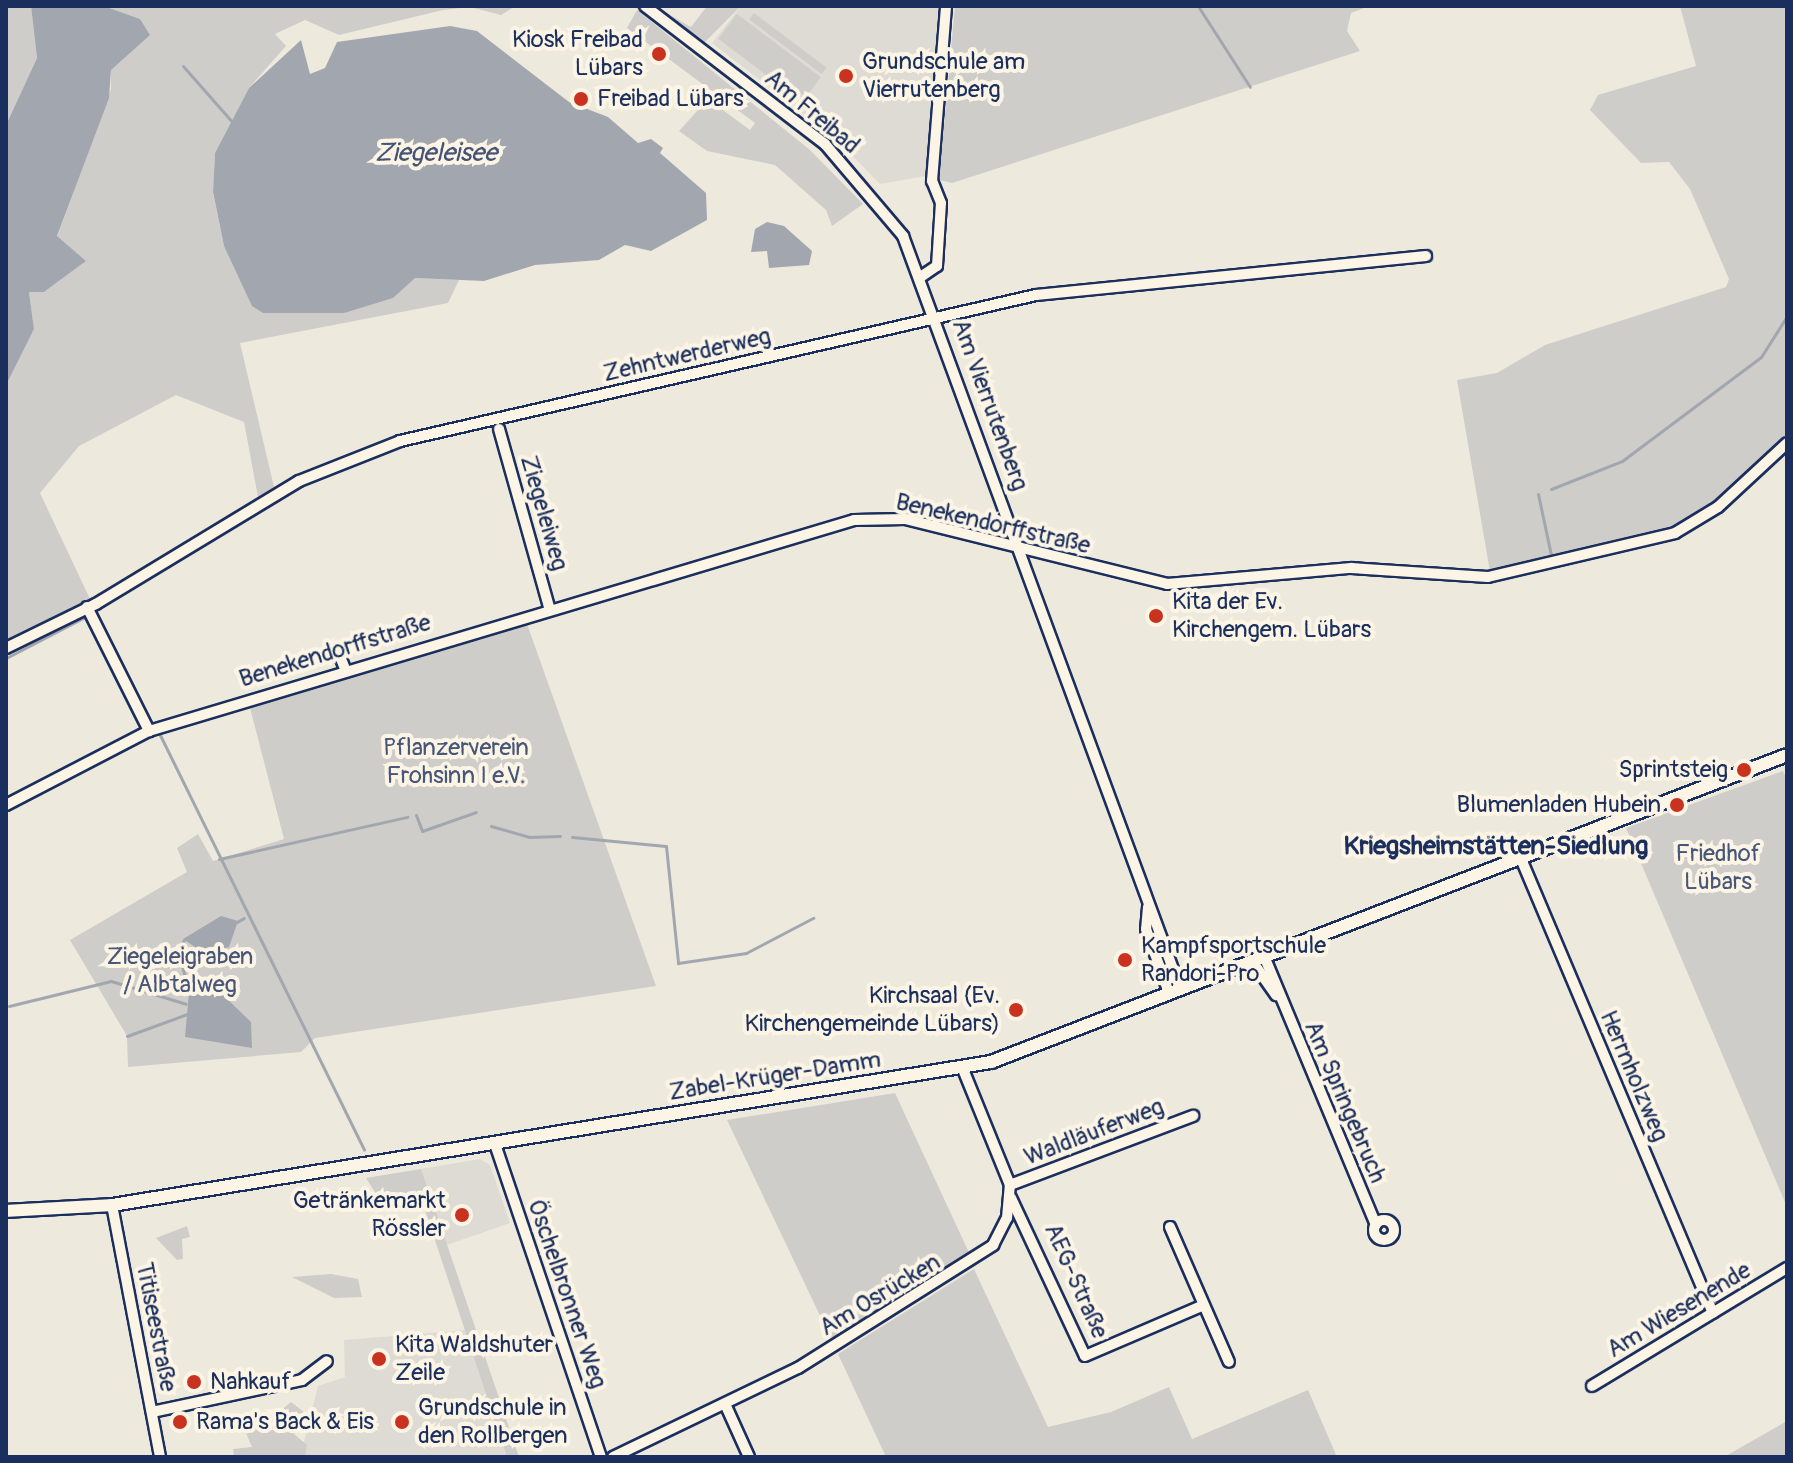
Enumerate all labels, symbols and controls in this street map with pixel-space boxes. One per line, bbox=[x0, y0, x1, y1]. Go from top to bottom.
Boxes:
place label: Kiosk Freibad Lübars bbox=[512, 26, 643, 82]
marker: Kiosk Freibad Lübars bbox=[650, 45, 668, 63]
place label: Grundschule am Vierrutenberg bbox=[862, 48, 1025, 104]
street label: Am Freibad bbox=[759, 64, 865, 160]
marker: Grundschule am Vierrutenberg bbox=[837, 67, 855, 85]
place label: Freibad Lübars bbox=[597, 85, 744, 113]
marker: Freibad Lübars bbox=[572, 90, 590, 108]
water label: Ziegeleisee bbox=[375, 138, 497, 170]
street label: Am Vierrutenberg bbox=[946, 315, 1034, 495]
street label: Zehntwerderweg bbox=[600, 322, 774, 388]
street label: Ziegeleiweg bbox=[514, 452, 574, 574]
street label: Benekendorffstraße bbox=[893, 488, 1093, 560]
place label: Kita der Ev. Kirchengem. Lübars bbox=[1172, 588, 1371, 644]
marker: Kita der Ev. Kirchengem. Lübars bbox=[1147, 607, 1165, 625]
street label: Benekendorffstraße bbox=[236, 608, 434, 694]
park label: Pflanzerverein Frohsinn I e.V. bbox=[383, 734, 529, 790]
place label: Sprintsteig bbox=[1618, 756, 1728, 784]
marker: Sprintsteig bbox=[1735, 761, 1753, 779]
place label: Blumenladen Hubein bbox=[1457, 791, 1661, 819]
marker: Blumenladen Hubein bbox=[1668, 796, 1686, 814]
district label: Kriegsheimstätten-Siedlung bbox=[1344, 831, 1648, 863]
park label: Friedhof Lübars bbox=[1676, 840, 1760, 896]
place label: Kampfsportschule Randori-Pro bbox=[1141, 932, 1326, 988]
park label: Ziegeleigraben / Albtalweg bbox=[107, 943, 253, 999]
marker: Kampfsportschule Randori-Pro bbox=[1116, 951, 1134, 969]
place label: Kirchsaal (Ev. Kirchengemeinde Lübars) bbox=[745, 982, 1000, 1038]
marker: Kirchsaal (Ev. Kirchengemeinde Lübars) bbox=[1007, 1001, 1025, 1019]
street label: Herrnholzweg bbox=[1594, 1006, 1674, 1146]
street label: Am Springebruch bbox=[1298, 1017, 1392, 1187]
street label: Zabel-Krüger-Damm bbox=[667, 1045, 883, 1107]
street label: Waldläuferweg bbox=[1020, 1092, 1168, 1172]
place label: Getränkemarkt Rössler bbox=[293, 1187, 446, 1243]
street label: Öschelbronner Weg bbox=[521, 1196, 613, 1392]
marker: Getränkemarkt Rössler bbox=[453, 1206, 471, 1224]
street label: AEG-Straße bbox=[1038, 1219, 1114, 1343]
street label: Am Osrücken bbox=[814, 1248, 946, 1342]
street label: Am Wiesenende bbox=[1602, 1256, 1756, 1364]
street label: Titiseestraße bbox=[129, 1260, 183, 1394]
place label: Kita Waldshuter Zeile bbox=[395, 1331, 553, 1387]
marker: Kita Waldshuter Zeile bbox=[370, 1350, 388, 1368]
place label: Nahkauf bbox=[210, 1368, 291, 1396]
marker: Nahkauf bbox=[185, 1373, 203, 1391]
place label: Grundschule in den Rollbergen bbox=[418, 1394, 568, 1450]
place label: Rama's Back & Eis bbox=[196, 1408, 374, 1436]
marker: Rama's Back & Eis bbox=[171, 1413, 189, 1431]
marker: Grundschule in den Rollbergen bbox=[393, 1413, 411, 1431]

